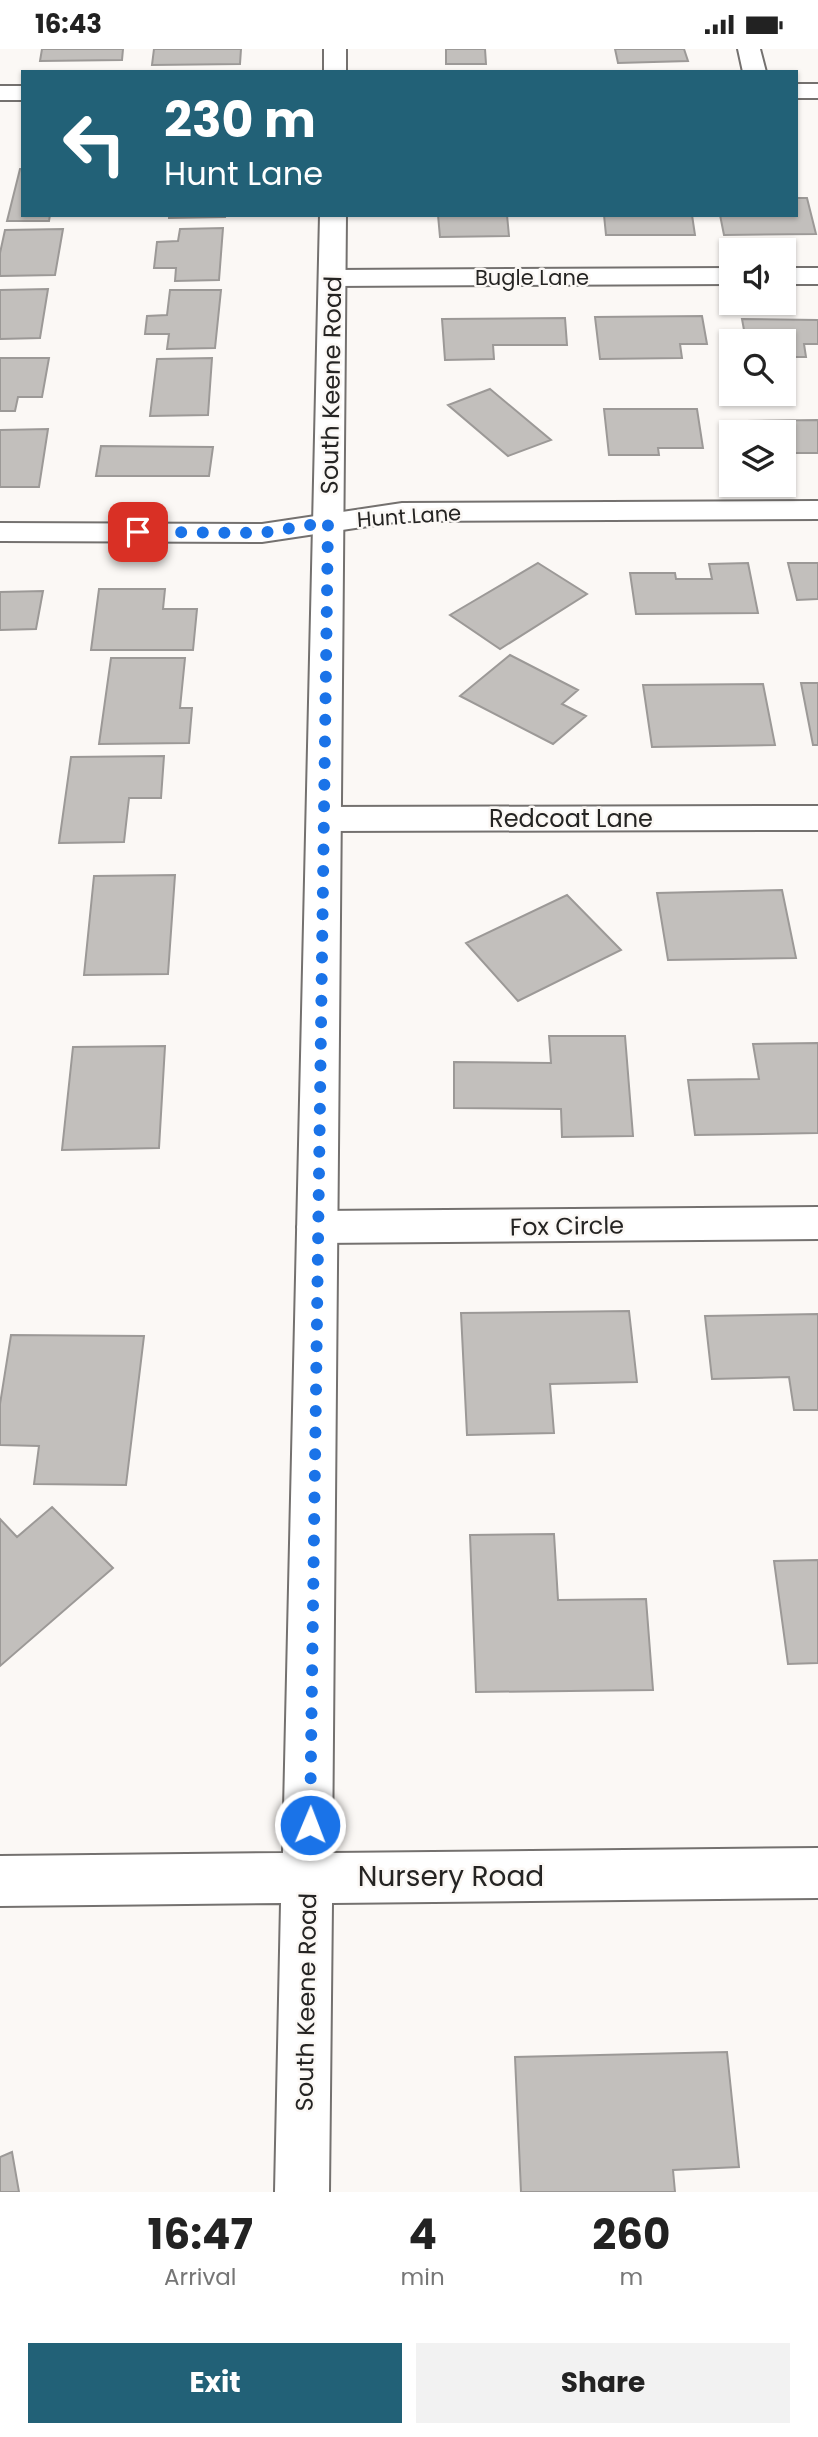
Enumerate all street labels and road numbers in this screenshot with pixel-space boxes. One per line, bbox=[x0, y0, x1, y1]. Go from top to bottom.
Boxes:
street label: Bugle Lane bbox=[475, 263, 589, 292]
street label: South Keene Road bbox=[313, 275, 349, 495]
street label: Hunt Lane bbox=[356, 498, 462, 534]
street label: Redcoat Lane bbox=[489, 802, 653, 835]
street label: Fox Circle bbox=[510, 1209, 624, 1243]
street label: Nursery Road bbox=[358, 1857, 544, 1896]
street label: South Keene Road bbox=[288, 1892, 324, 2112]

